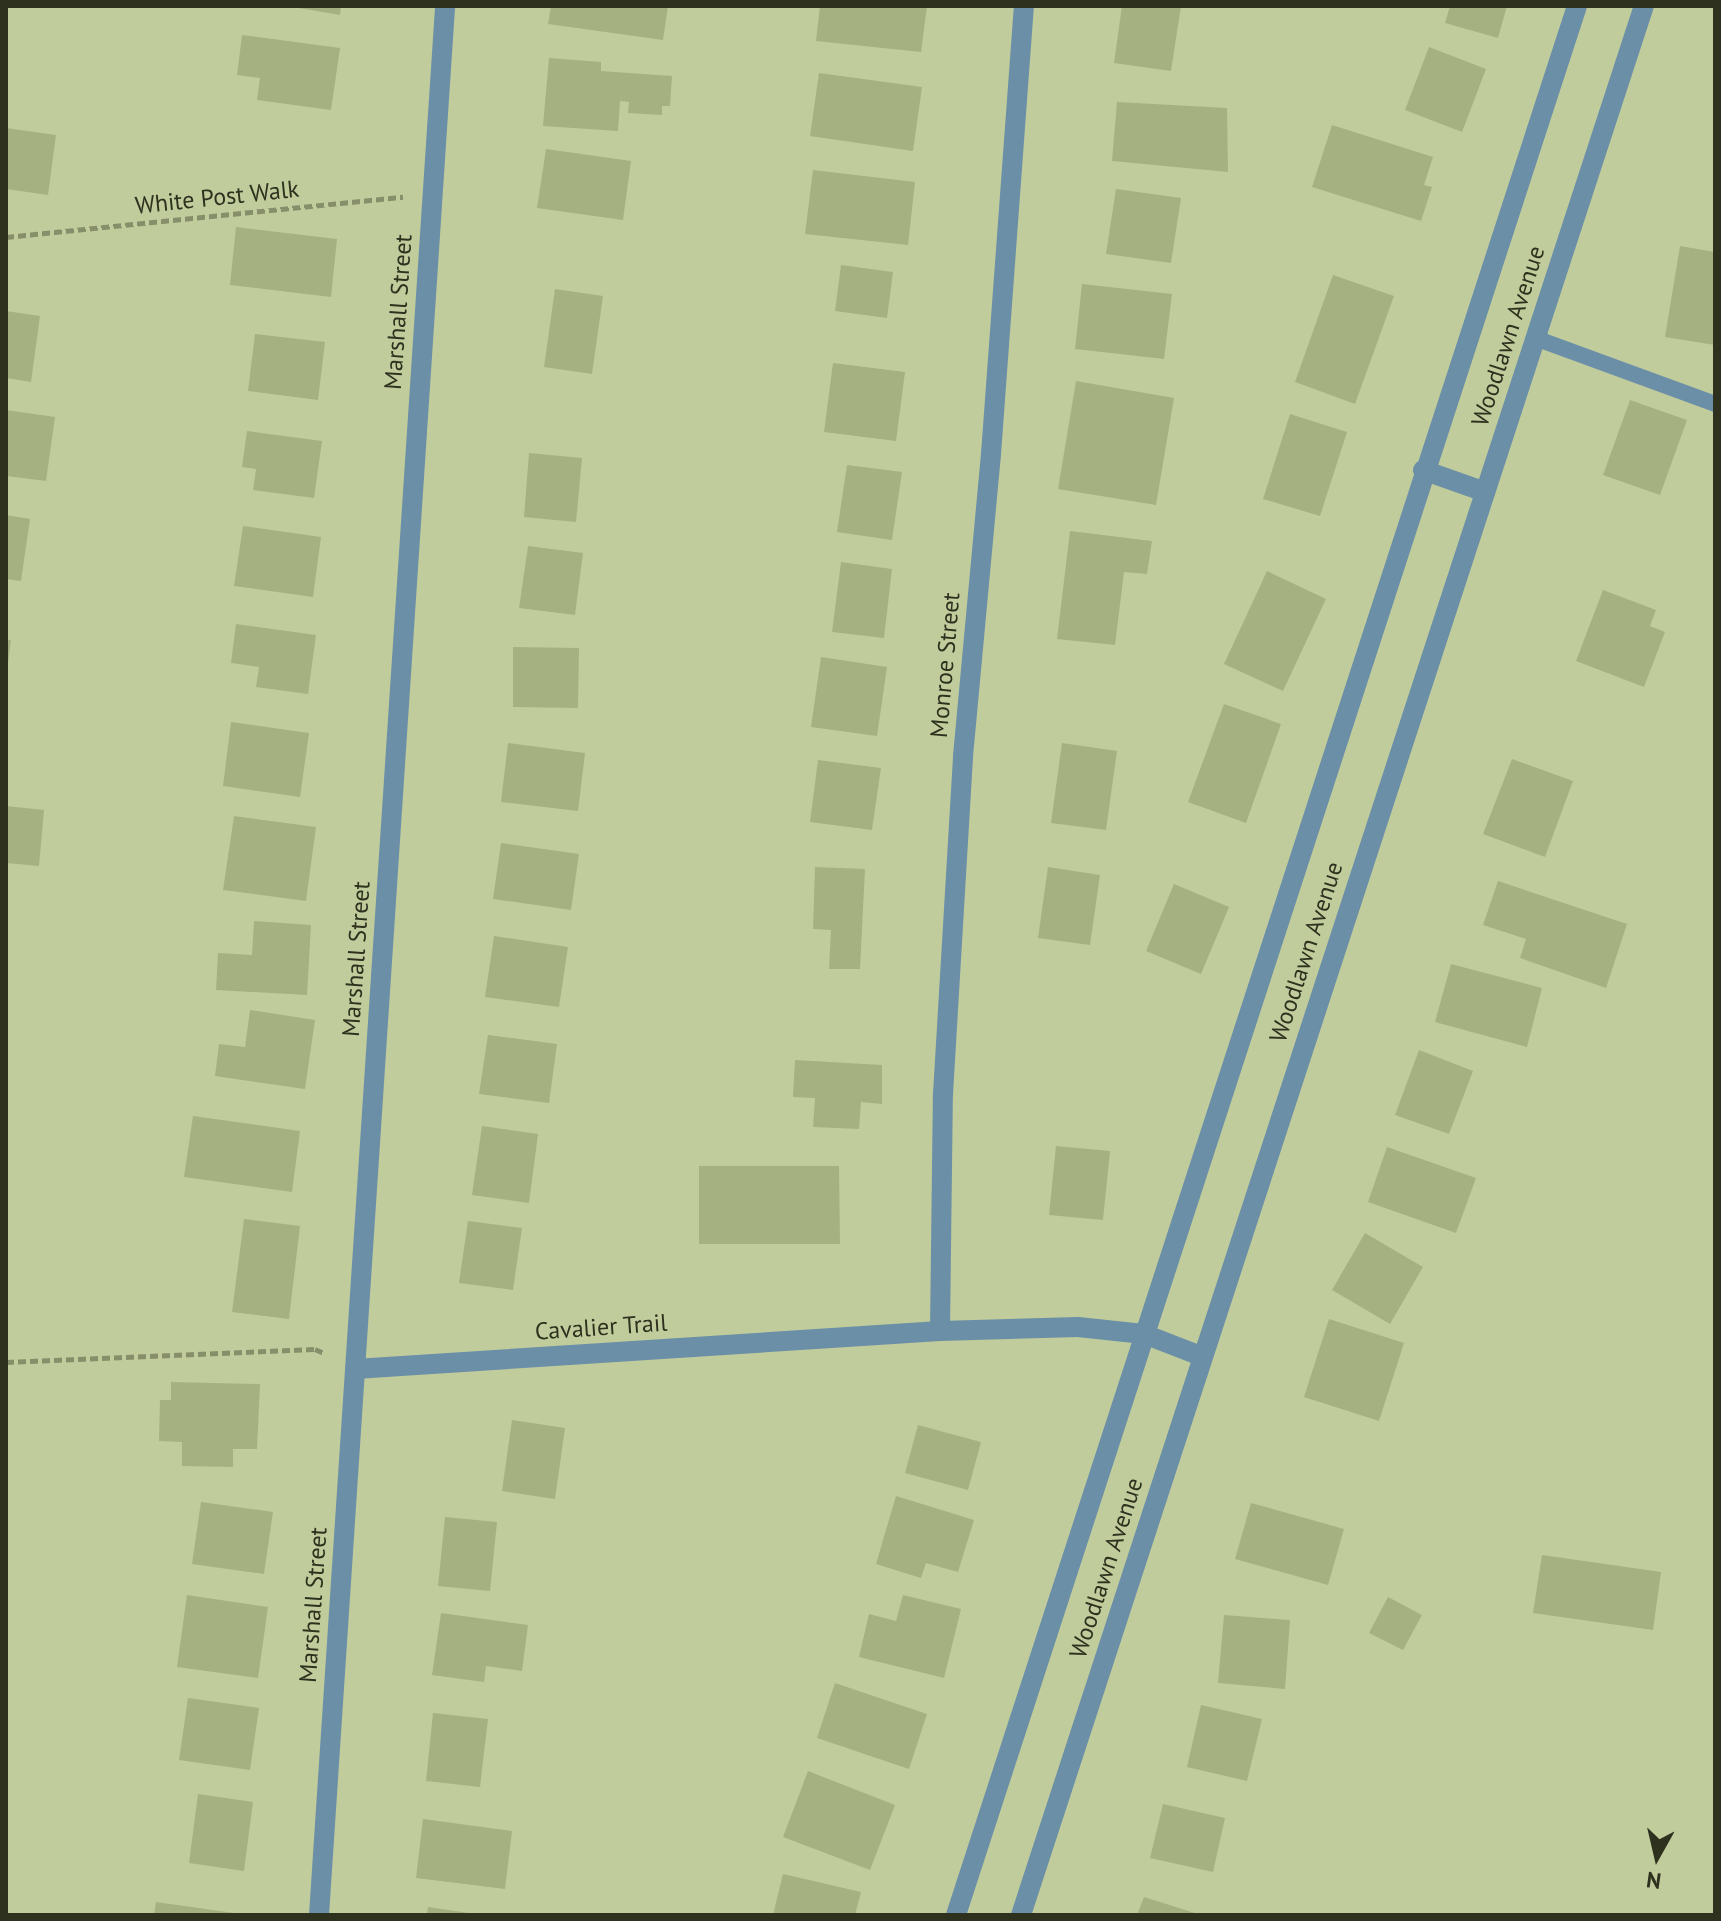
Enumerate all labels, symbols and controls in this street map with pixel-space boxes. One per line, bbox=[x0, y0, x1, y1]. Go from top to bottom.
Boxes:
street label: White Post Walk bbox=[133, 174, 301, 220]
street label: Marshall Street bbox=[378, 233, 418, 391]
street label: Woodlawn Avenue bbox=[1465, 242, 1551, 430]
street label: Monroe Street bbox=[924, 591, 966, 739]
street label: Woodlawn Avenue bbox=[1263, 858, 1349, 1046]
street label: Marshall Street bbox=[336, 880, 376, 1038]
street label: Cavalier Trail bbox=[534, 1308, 668, 1346]
street label: Woodlawn Avenue bbox=[1063, 1474, 1149, 1662]
street label: Marshall Street bbox=[293, 1526, 333, 1684]
north arrow bbox=[1617, 1817, 1697, 1897]
text: N bbox=[1645, 1866, 1663, 1896]

